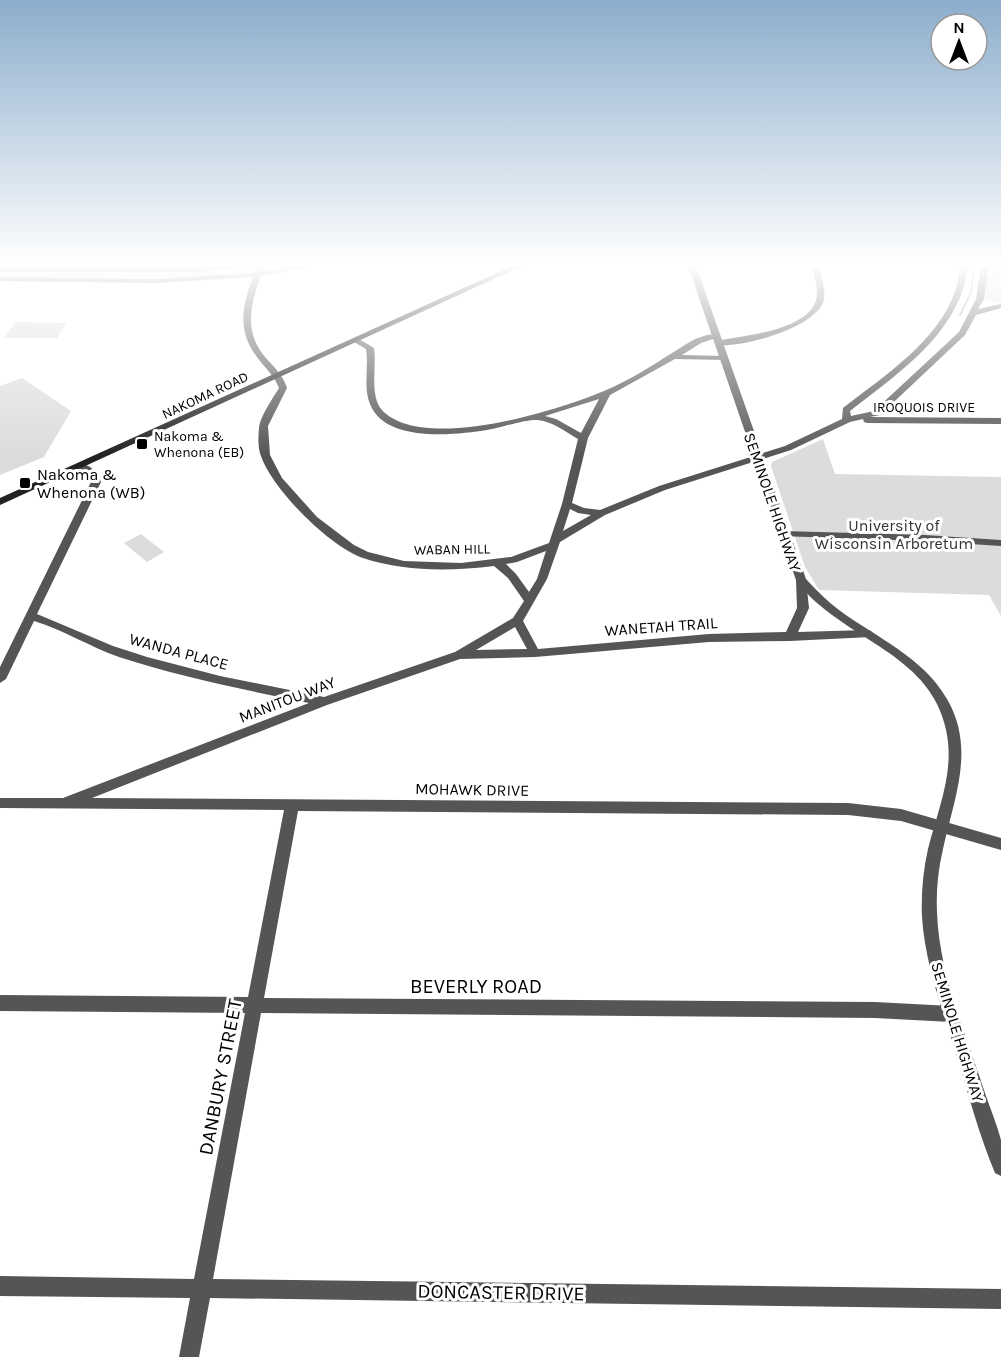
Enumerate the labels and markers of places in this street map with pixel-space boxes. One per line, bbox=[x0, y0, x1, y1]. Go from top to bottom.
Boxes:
place label: Nakoma & Whenona (EB) bbox=[154, 428, 244, 461]
marker: Nakoma & Whenona (EB) bbox=[135, 437, 149, 451]
place label: Nakoma & Whenona (WB) bbox=[37, 465, 145, 502]
marker: Nakoma & Whenona (WB) bbox=[18, 476, 32, 490]

